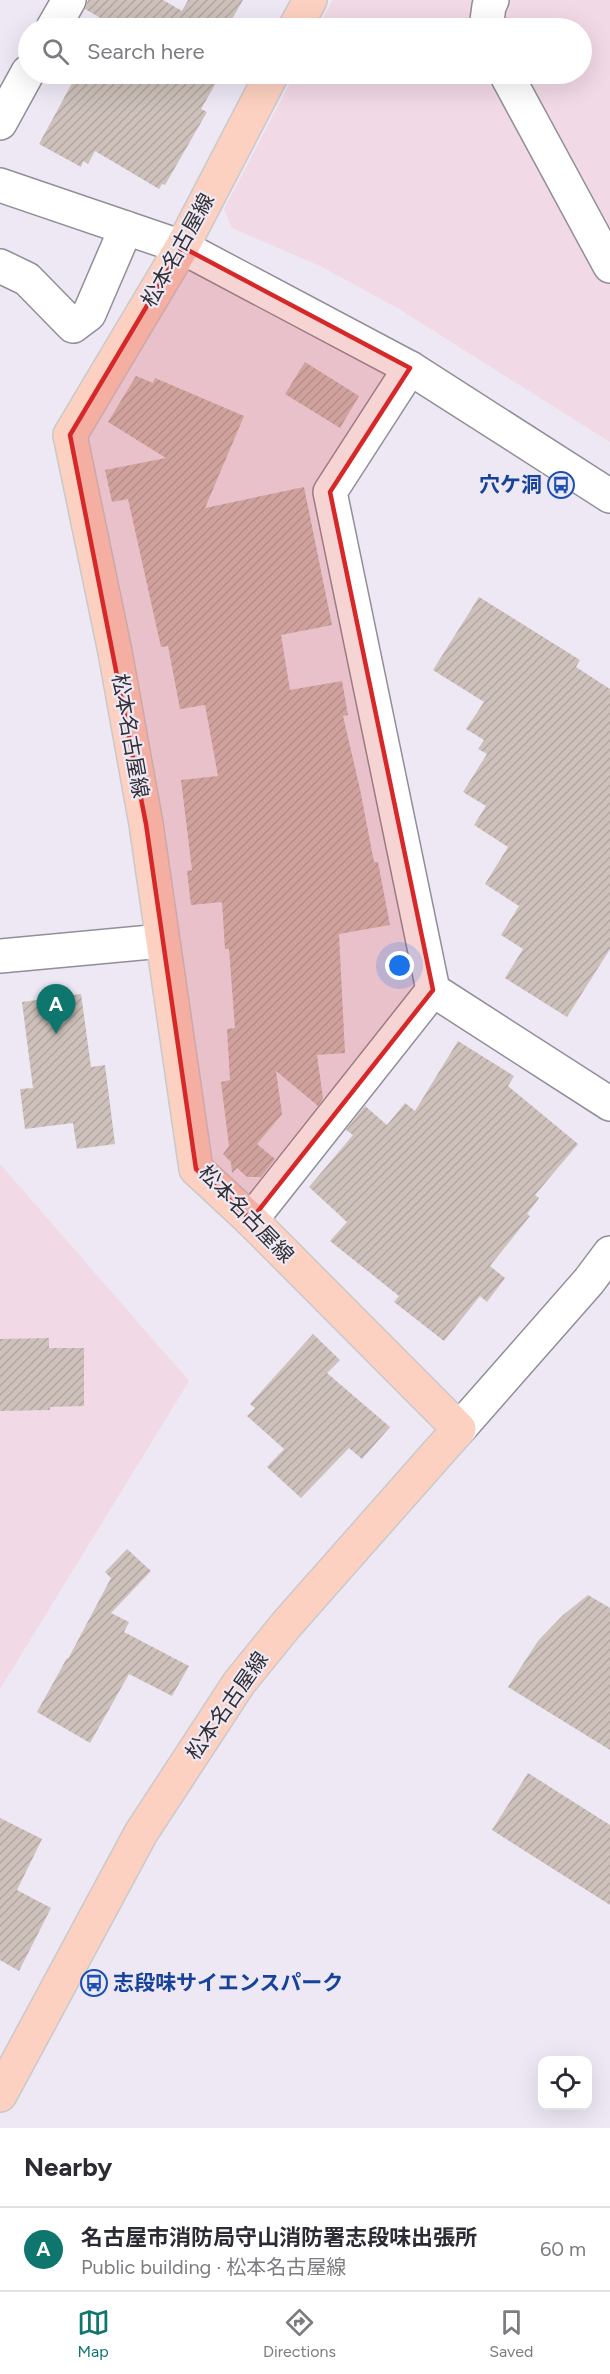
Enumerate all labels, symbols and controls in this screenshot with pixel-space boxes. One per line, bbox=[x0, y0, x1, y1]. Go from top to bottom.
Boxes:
search box bbox=[18, 18, 592, 84]
icon: search bbox=[39, 35, 72, 68]
text: Search here bbox=[87, 38, 205, 65]
street label: 松本名古屋線 bbox=[136, 189, 219, 311]
bus stop icon: 穴ケ洞 bbox=[546, 470, 576, 500]
place label: 穴ケ洞 bbox=[479, 472, 542, 497]
street label: 松本名古屋線 bbox=[107, 672, 154, 800]
your location bbox=[385, 951, 414, 980]
pin: A bbox=[36, 984, 76, 1034]
street label: 松本名古屋線 bbox=[194, 1160, 299, 1268]
street label: 松本名古屋線 bbox=[180, 1647, 273, 1764]
bus stop icon: 志段味サイエンスパーク bbox=[79, 1968, 109, 1998]
place label: 志段味サイエンスパーク bbox=[113, 1970, 343, 1995]
map controls bbox=[538, 2056, 592, 2110]
button: locate bbox=[538, 2056, 592, 2110]
text: Nearby bbox=[24, 2151, 112, 2183]
text: 名古屋市消防局守山消防署志段味出張所 bbox=[81, 2224, 477, 2251]
text: A bbox=[36, 2237, 51, 2261]
text: 60 m bbox=[540, 2237, 586, 2261]
text: Public building · 松本名古屋線 bbox=[81, 2255, 346, 2279]
tab: Map bbox=[77, 2306, 110, 2361]
tab: Directions bbox=[263, 2306, 336, 2361]
tab: Saved bbox=[489, 2306, 533, 2361]

